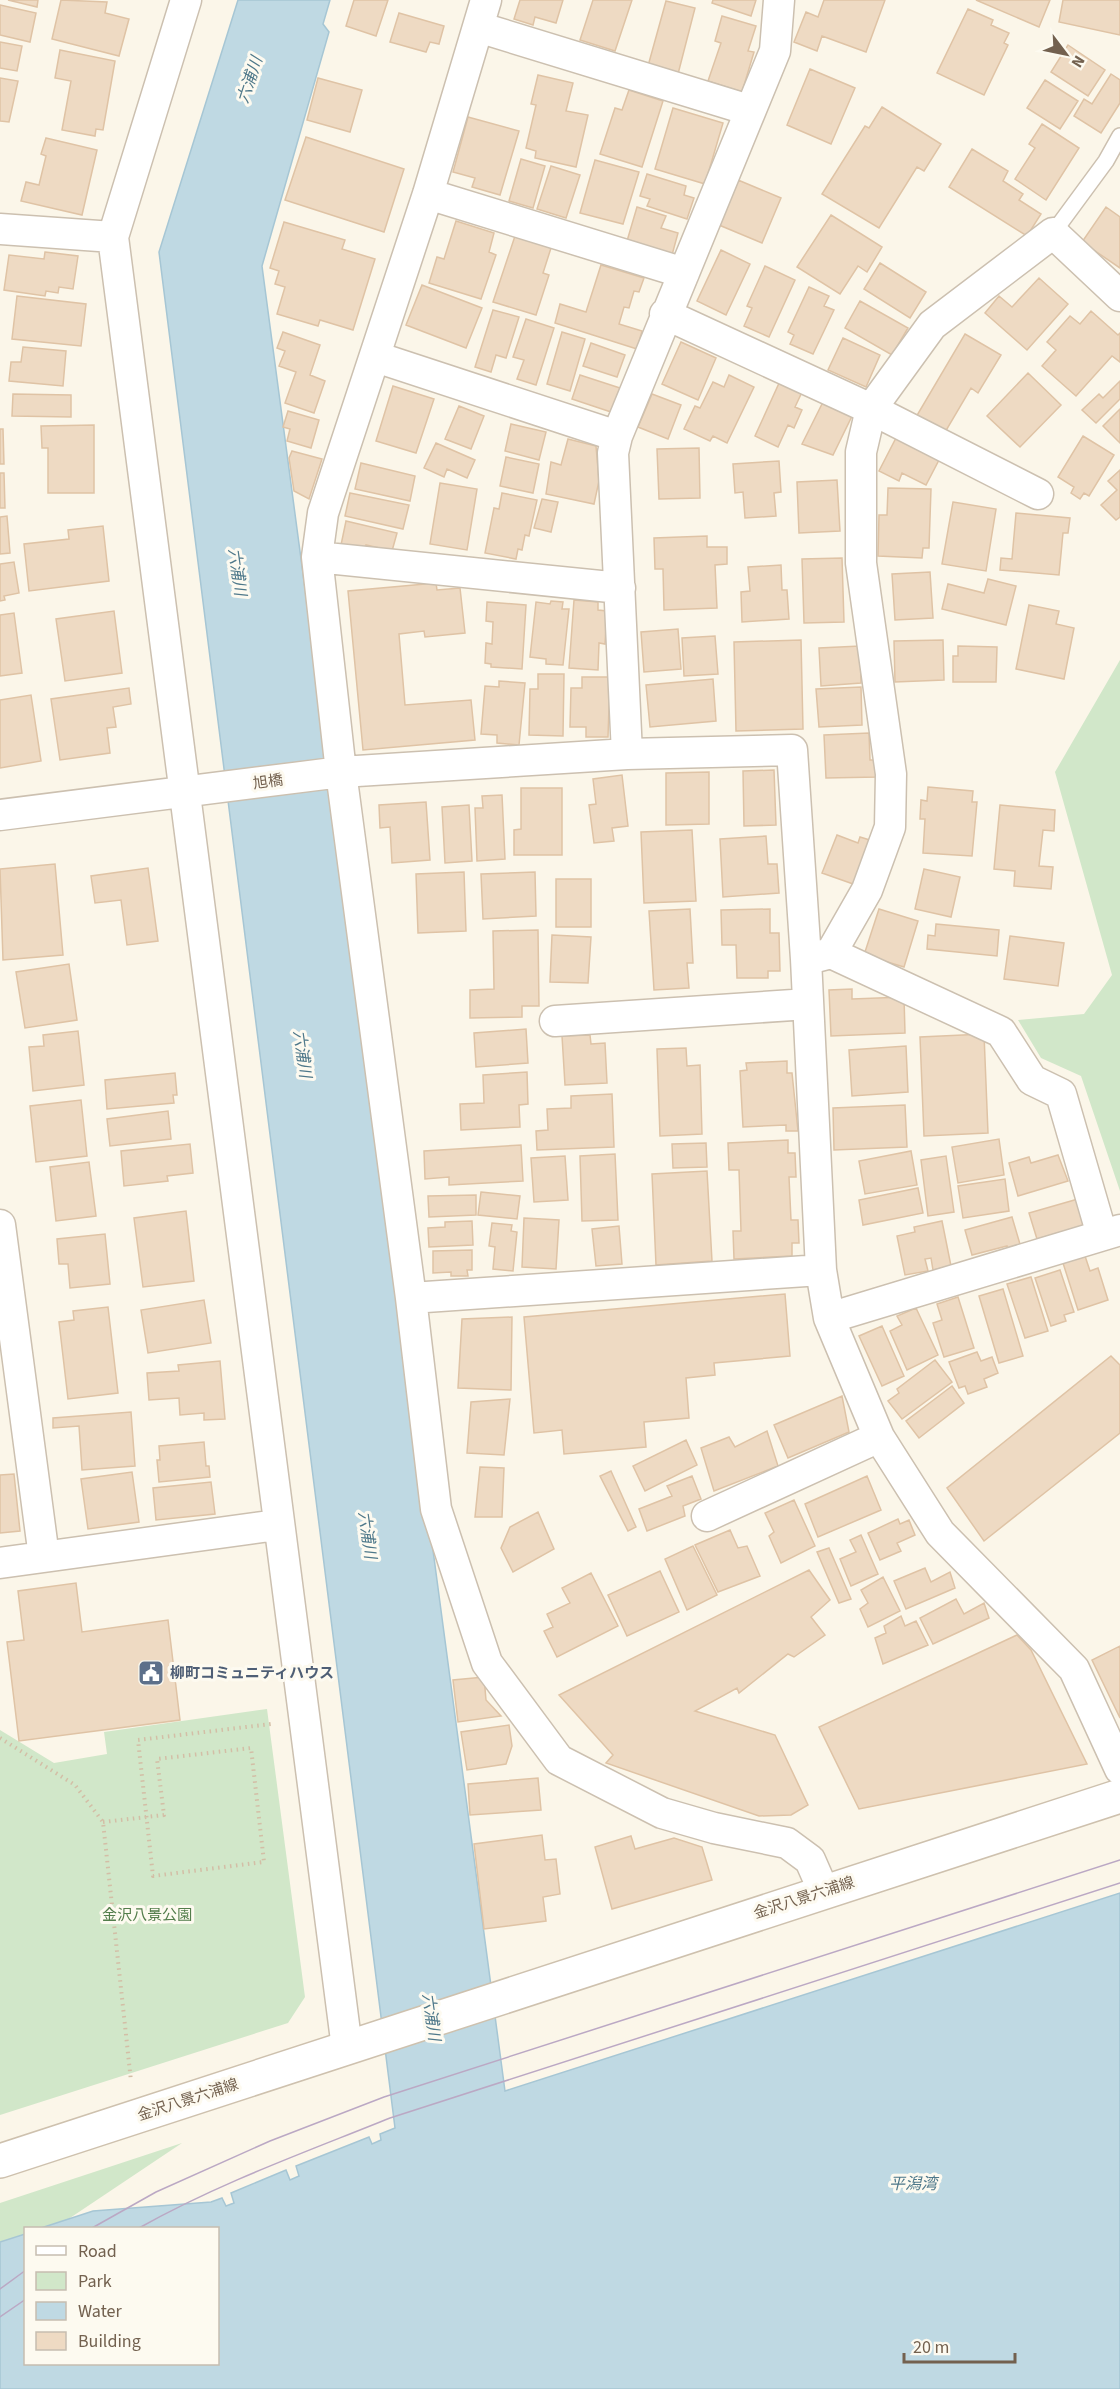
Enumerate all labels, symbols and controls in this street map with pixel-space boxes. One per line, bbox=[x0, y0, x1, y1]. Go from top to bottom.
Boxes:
north arrow bbox=[1036, 24, 1096, 84]
text: N bbox=[1066, 51, 1090, 72]
water label: 六浦川 bbox=[232, 52, 268, 106]
water label: 六浦川 bbox=[223, 547, 252, 599]
street label: 旭橋 bbox=[252, 770, 284, 794]
water label: 六浦川 bbox=[288, 1029, 317, 1081]
water label: 六浦川 bbox=[353, 1510, 382, 1562]
public building icon: 柳町コミュニティハウス bbox=[136, 1658, 166, 1688]
place label: 柳町コミュニティハウス bbox=[170, 1663, 334, 1684]
street label: 金沢八景六浦線 bbox=[751, 1872, 857, 1924]
park label: 金沢八景公園 bbox=[102, 1905, 192, 1926]
water label: 六浦川 bbox=[417, 1992, 446, 2044]
street label: 金沢八景六浦線 bbox=[135, 2074, 241, 2126]
water label: 平潟湾 bbox=[889, 2173, 940, 2195]
legend bbox=[24, 2227, 219, 2365]
text: Road bbox=[78, 2239, 117, 2264]
text: Park bbox=[78, 2269, 112, 2294]
text: Water bbox=[78, 2299, 122, 2324]
scale bar bbox=[904, 2326, 1015, 2364]
text: Building bbox=[78, 2329, 141, 2354]
text: 20 m bbox=[913, 2335, 949, 2360]

